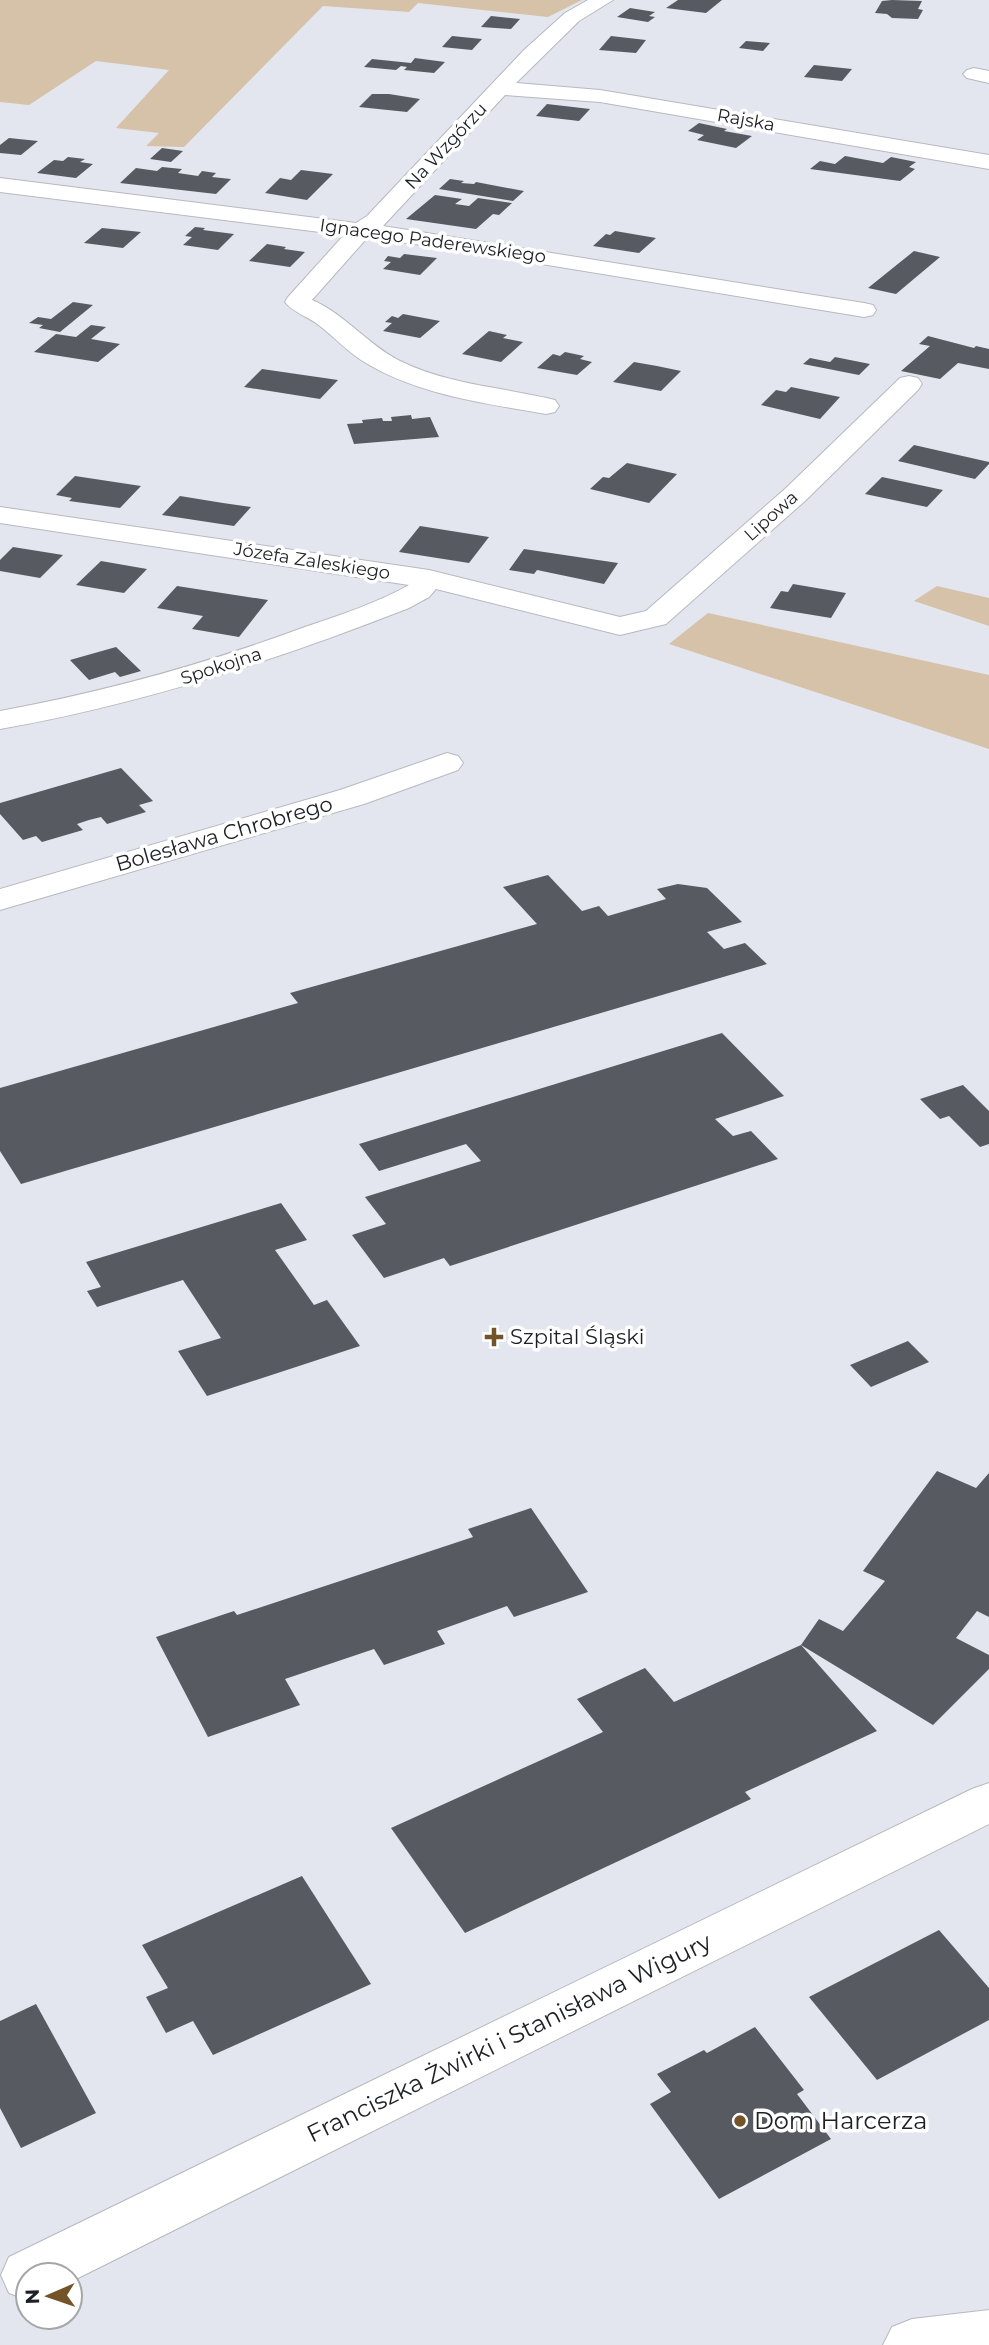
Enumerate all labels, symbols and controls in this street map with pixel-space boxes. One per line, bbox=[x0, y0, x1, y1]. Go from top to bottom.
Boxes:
street label: Na Wzgórzu bbox=[400, 98, 492, 194]
street label: Rajska bbox=[715, 104, 777, 136]
street label: Ignacego Paderewskiego bbox=[318, 214, 548, 268]
street label: Lipowa bbox=[740, 486, 802, 546]
street label: Józefa Zaleskiego bbox=[231, 538, 392, 584]
street label: Spokojna bbox=[178, 643, 264, 689]
street label: Bolesława Chrobrego bbox=[112, 791, 335, 876]
place label: Szpital Śląski bbox=[510, 1324, 644, 1349]
marker: Szpital Śląski bbox=[484, 1327, 504, 1347]
street label: Franciszka Żwirki i Stanisława Wigury bbox=[302, 1927, 716, 2148]
place label: Dom Harcerza bbox=[754, 2106, 927, 2135]
marker: Dom Harcerza bbox=[732, 2113, 748, 2129]
north arrow bbox=[14, 2261, 84, 2331]
text: N bbox=[21, 2288, 44, 2305]

